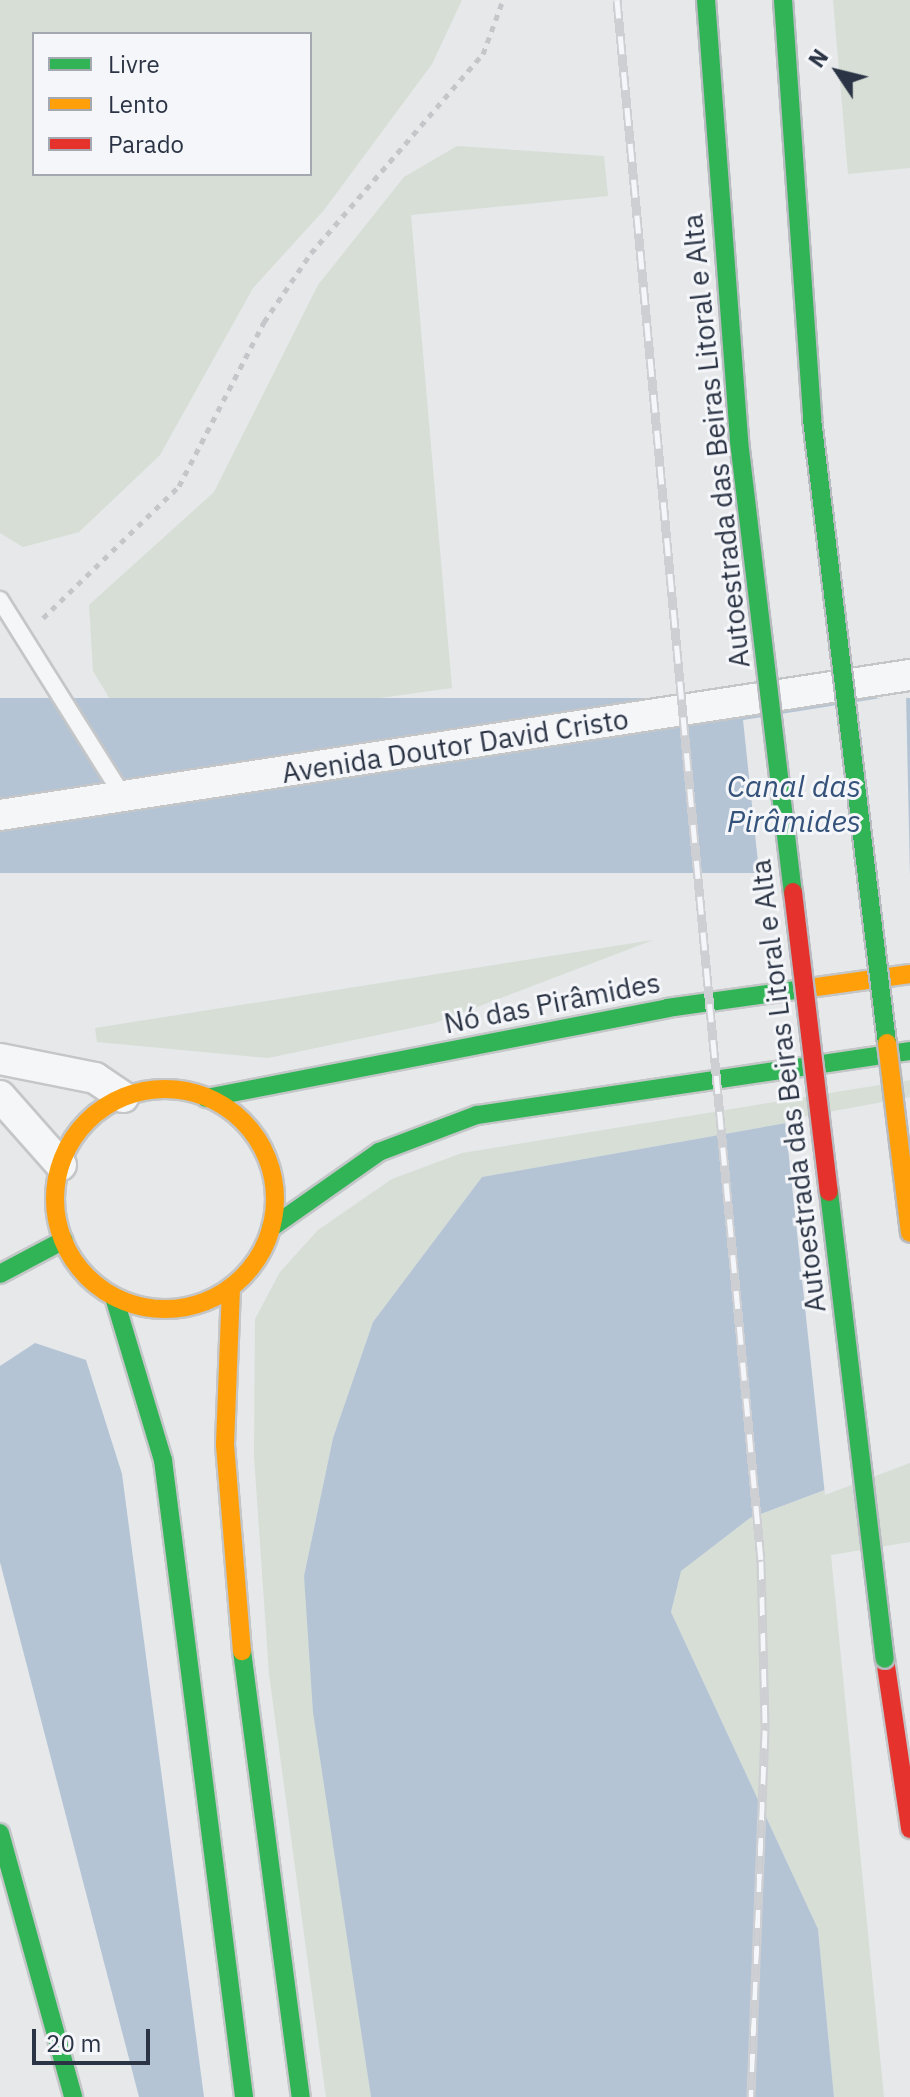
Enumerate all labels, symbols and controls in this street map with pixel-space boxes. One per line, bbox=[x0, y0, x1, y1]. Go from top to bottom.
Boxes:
legend bbox=[32, 32, 312, 176]
north arrow bbox=[798, 32, 878, 112]
text: N bbox=[801, 43, 834, 73]
text: Livre bbox=[108, 48, 160, 80]
text: Lento bbox=[108, 88, 168, 120]
text: Parado bbox=[108, 128, 184, 160]
street label: Autoestrada das Beiras Litoral e Alta bbox=[675, 212, 757, 670]
street label: Avenida Doutor David Cristo bbox=[279, 702, 631, 790]
water label: Canal das Pirâmides bbox=[727, 768, 861, 838]
street label: Autoestrada das Beiras Litoral e Alta bbox=[744, 858, 832, 1314]
street label: Nó das Pirâmides bbox=[441, 966, 663, 1040]
scale bar bbox=[36, 2013, 154, 2063]
text: 20 m bbox=[46, 2027, 101, 2059]

